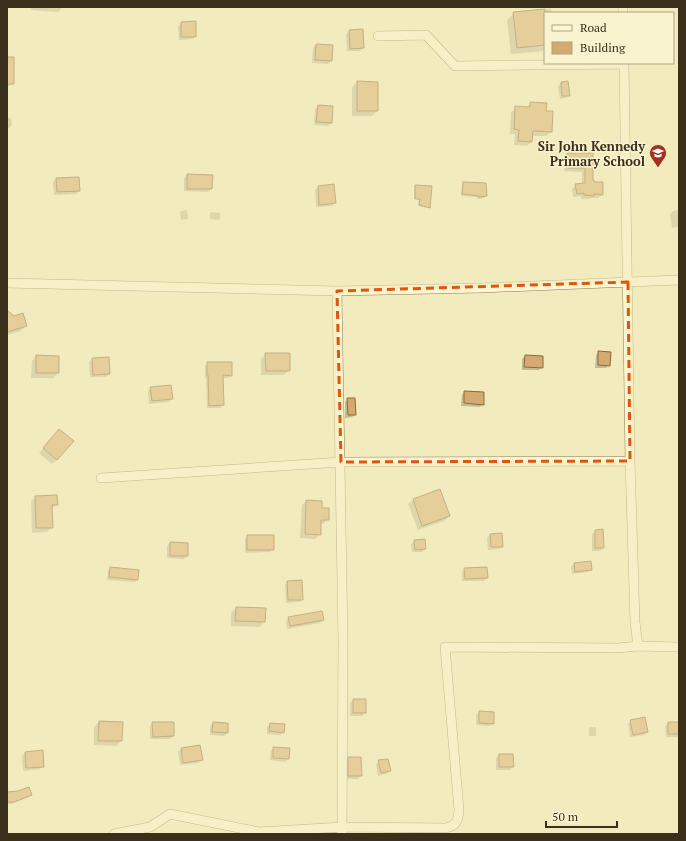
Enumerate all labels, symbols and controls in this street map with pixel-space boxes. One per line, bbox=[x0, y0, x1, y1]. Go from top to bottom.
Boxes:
legend bbox=[544, 12, 674, 64]
text: Road bbox=[580, 20, 607, 35]
text: Building bbox=[580, 40, 626, 55]
place label: Sir John Kennedy Primary School bbox=[538, 137, 646, 170]
school or university icon: Sir John Kennedy Primary School bbox=[648, 143, 668, 168]
scale bar bbox=[546, 803, 617, 829]
text: 50 m bbox=[552, 809, 579, 824]

